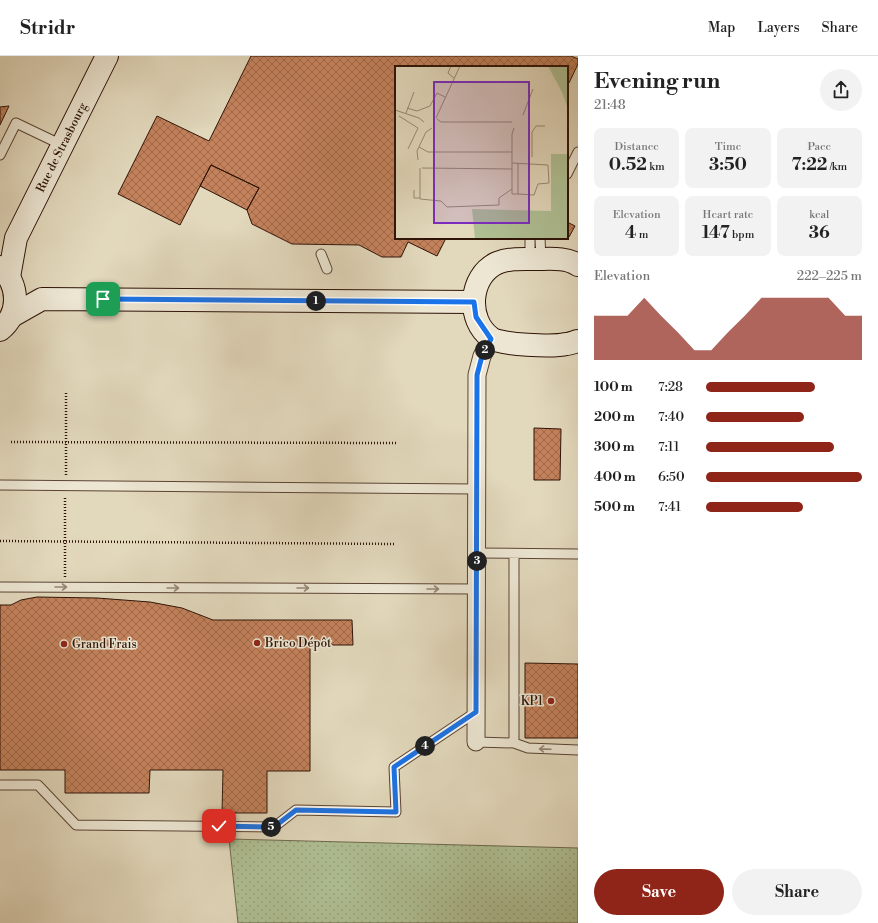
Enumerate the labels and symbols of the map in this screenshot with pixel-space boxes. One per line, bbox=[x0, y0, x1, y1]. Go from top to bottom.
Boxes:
inset map bbox=[395, 66, 568, 239]
street label: Rue de Strasbourg bbox=[33, 99, 90, 195]
pin bbox=[86, 282, 120, 316]
pin: 1 bbox=[306, 291, 326, 311]
pin: 2 bbox=[475, 340, 495, 360]
pin: 3 bbox=[467, 551, 487, 571]
one-way arrow bbox=[54, 583, 67, 591]
one-way arrow bbox=[166, 584, 179, 592]
one-way arrow bbox=[296, 584, 309, 592]
one-way arrow bbox=[426, 585, 439, 593]
place label: Brico Dépôt bbox=[264, 636, 332, 651]
place label: Grand Frais bbox=[72, 637, 137, 652]
marker: Brico Dépôt bbox=[252, 638, 262, 648]
marker: Grand Frais bbox=[59, 639, 69, 649]
place label: KP1 bbox=[521, 694, 544, 709]
marker: KP1 bbox=[546, 696, 556, 706]
pin: 4 bbox=[415, 736, 435, 756]
one-way arrow bbox=[539, 745, 552, 752]
pin bbox=[202, 809, 236, 843]
pin: 5 bbox=[261, 817, 281, 837]

